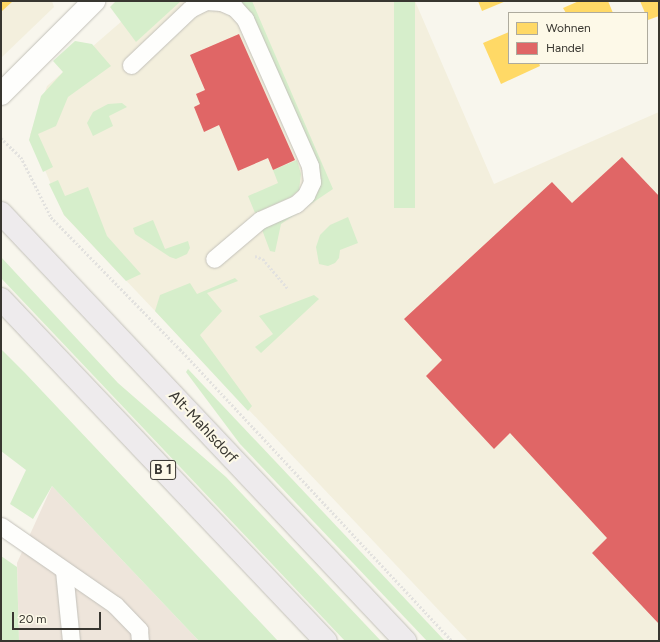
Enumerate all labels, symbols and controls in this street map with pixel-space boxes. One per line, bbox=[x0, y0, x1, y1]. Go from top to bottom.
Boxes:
legend bbox=[508, 12, 648, 64]
text: Wohnen bbox=[546, 21, 591, 35]
text: Handel bbox=[546, 41, 584, 55]
street label: Alt-Mahlsdorf bbox=[165, 387, 241, 467]
road number: B 1 bbox=[150, 458, 176, 482]
scale bar bbox=[14, 604, 103, 630]
text: 20 m bbox=[19, 612, 47, 626]

